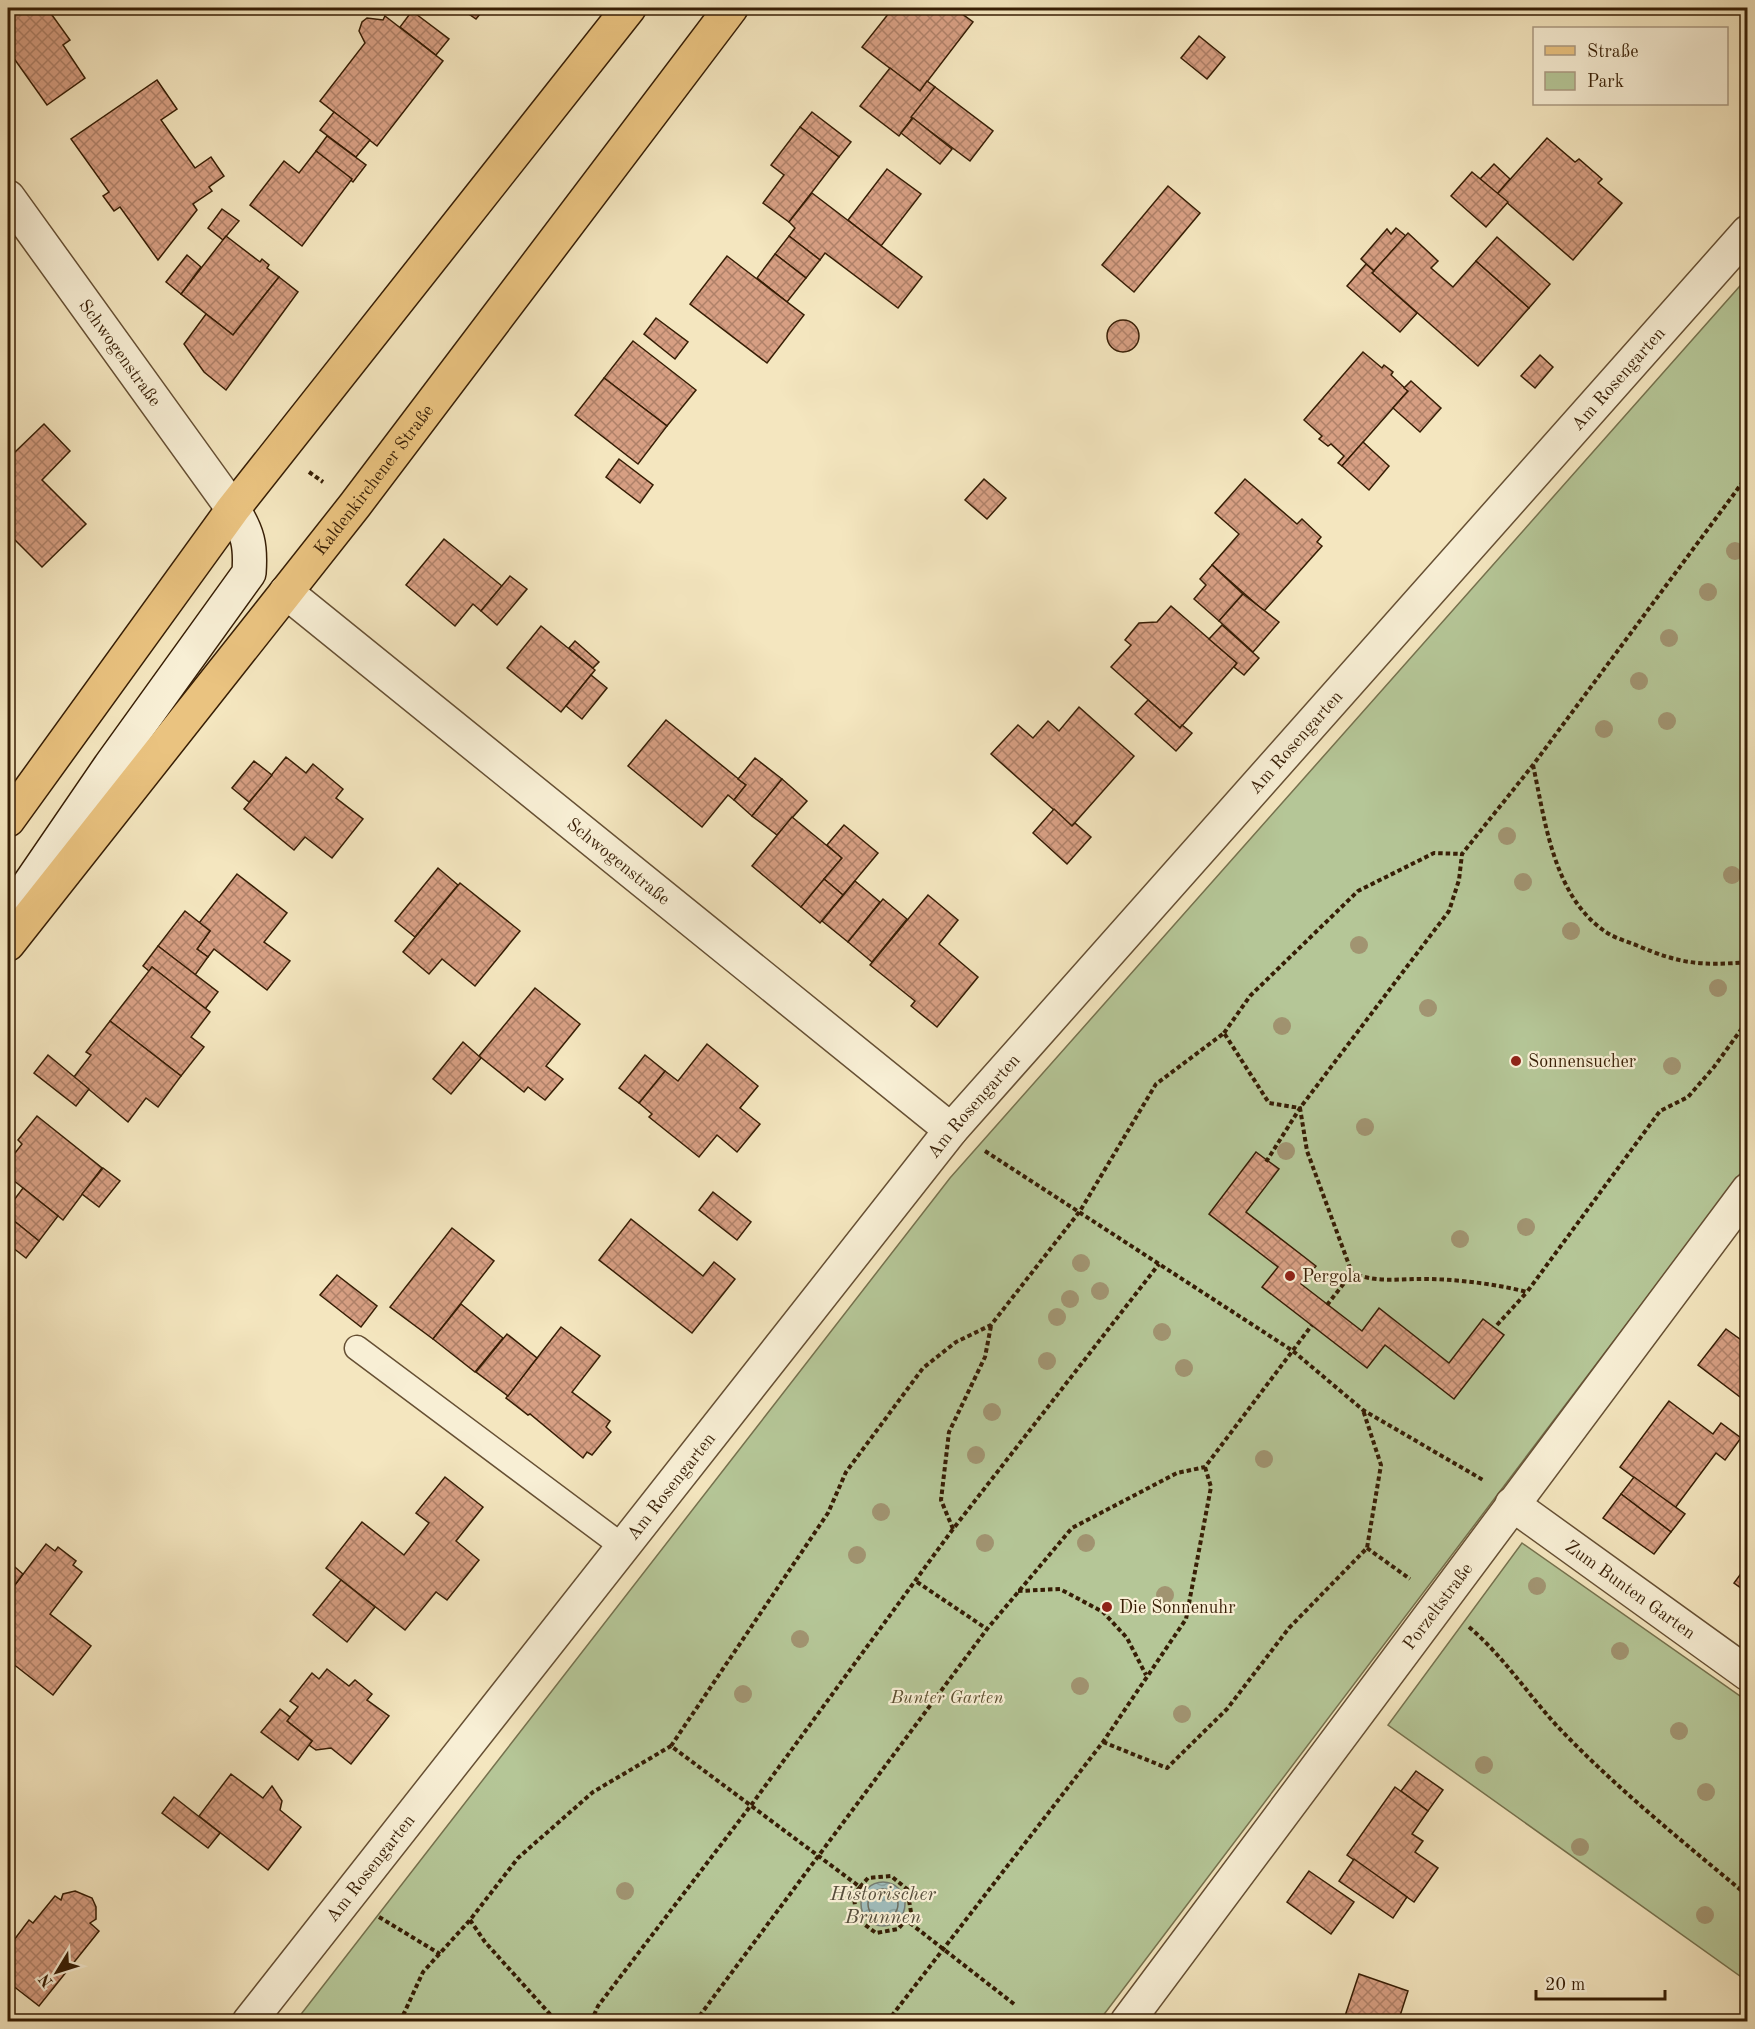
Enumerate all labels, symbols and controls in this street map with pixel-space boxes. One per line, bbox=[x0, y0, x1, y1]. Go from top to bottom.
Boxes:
legend bbox=[1533, 27, 1728, 105]
text: Straße bbox=[1587, 43, 1638, 61]
text: Park bbox=[1587, 73, 1624, 91]
street label: Schwogenstraße bbox=[75, 297, 164, 410]
street label: Am Rosengarten bbox=[1569, 324, 1669, 434]
street label: Kaldenkirchener Straße bbox=[311, 402, 438, 559]
street label: Am Rosengarten bbox=[1246, 687, 1347, 798]
street label: Schwogenstraße bbox=[563, 815, 673, 909]
street label: Am Rosengarten bbox=[925, 1051, 1024, 1162]
place label: Sonnensucher bbox=[1528, 1053, 1637, 1071]
marker: Sonnensucher bbox=[1509, 1054, 1523, 1068]
place label: Pergola bbox=[1302, 1268, 1361, 1286]
marker: Pergola bbox=[1283, 1269, 1297, 1283]
street label: Am Rosengarten bbox=[624, 1429, 719, 1544]
street label: Zum Bunten Garten bbox=[1562, 1537, 1698, 1643]
street label: Porzeltstraße bbox=[1400, 1560, 1476, 1653]
place label: Die Sonnenuhr bbox=[1119, 1599, 1236, 1617]
marker: Die Sonnenuhr bbox=[1100, 1600, 1114, 1614]
park label: Bunter Garten bbox=[889, 1689, 1004, 1707]
street label: Am Rosengarten bbox=[323, 1811, 419, 1926]
water label: Historischer Brunnen bbox=[829, 1885, 936, 1928]
north arrow bbox=[27, 1942, 87, 2002]
scale bar bbox=[1536, 1963, 1665, 2001]
text: N bbox=[36, 1970, 57, 1990]
text: 20 m bbox=[1545, 1976, 1585, 1994]

